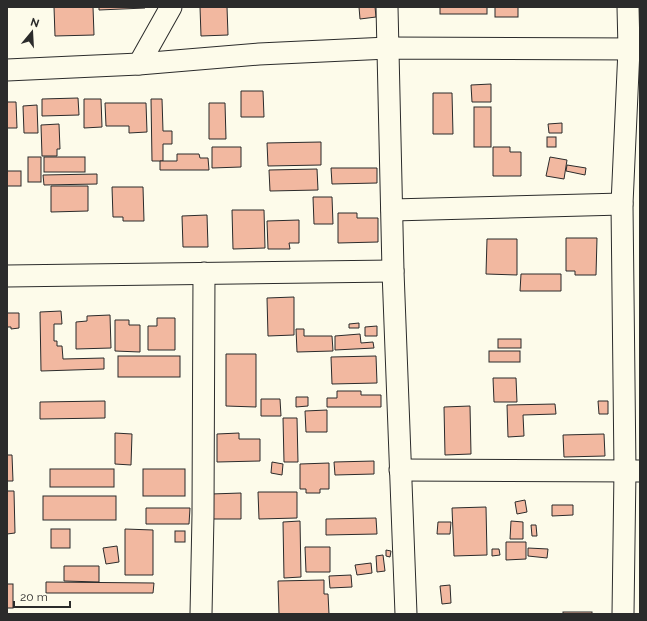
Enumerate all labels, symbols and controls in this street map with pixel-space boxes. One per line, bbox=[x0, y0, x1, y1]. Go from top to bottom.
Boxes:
north arrow bbox=[12, 12, 52, 52]
text: N bbox=[29, 15, 41, 30]
scale bar bbox=[14, 583, 70, 609]
text: 20 m bbox=[20, 590, 48, 604]

